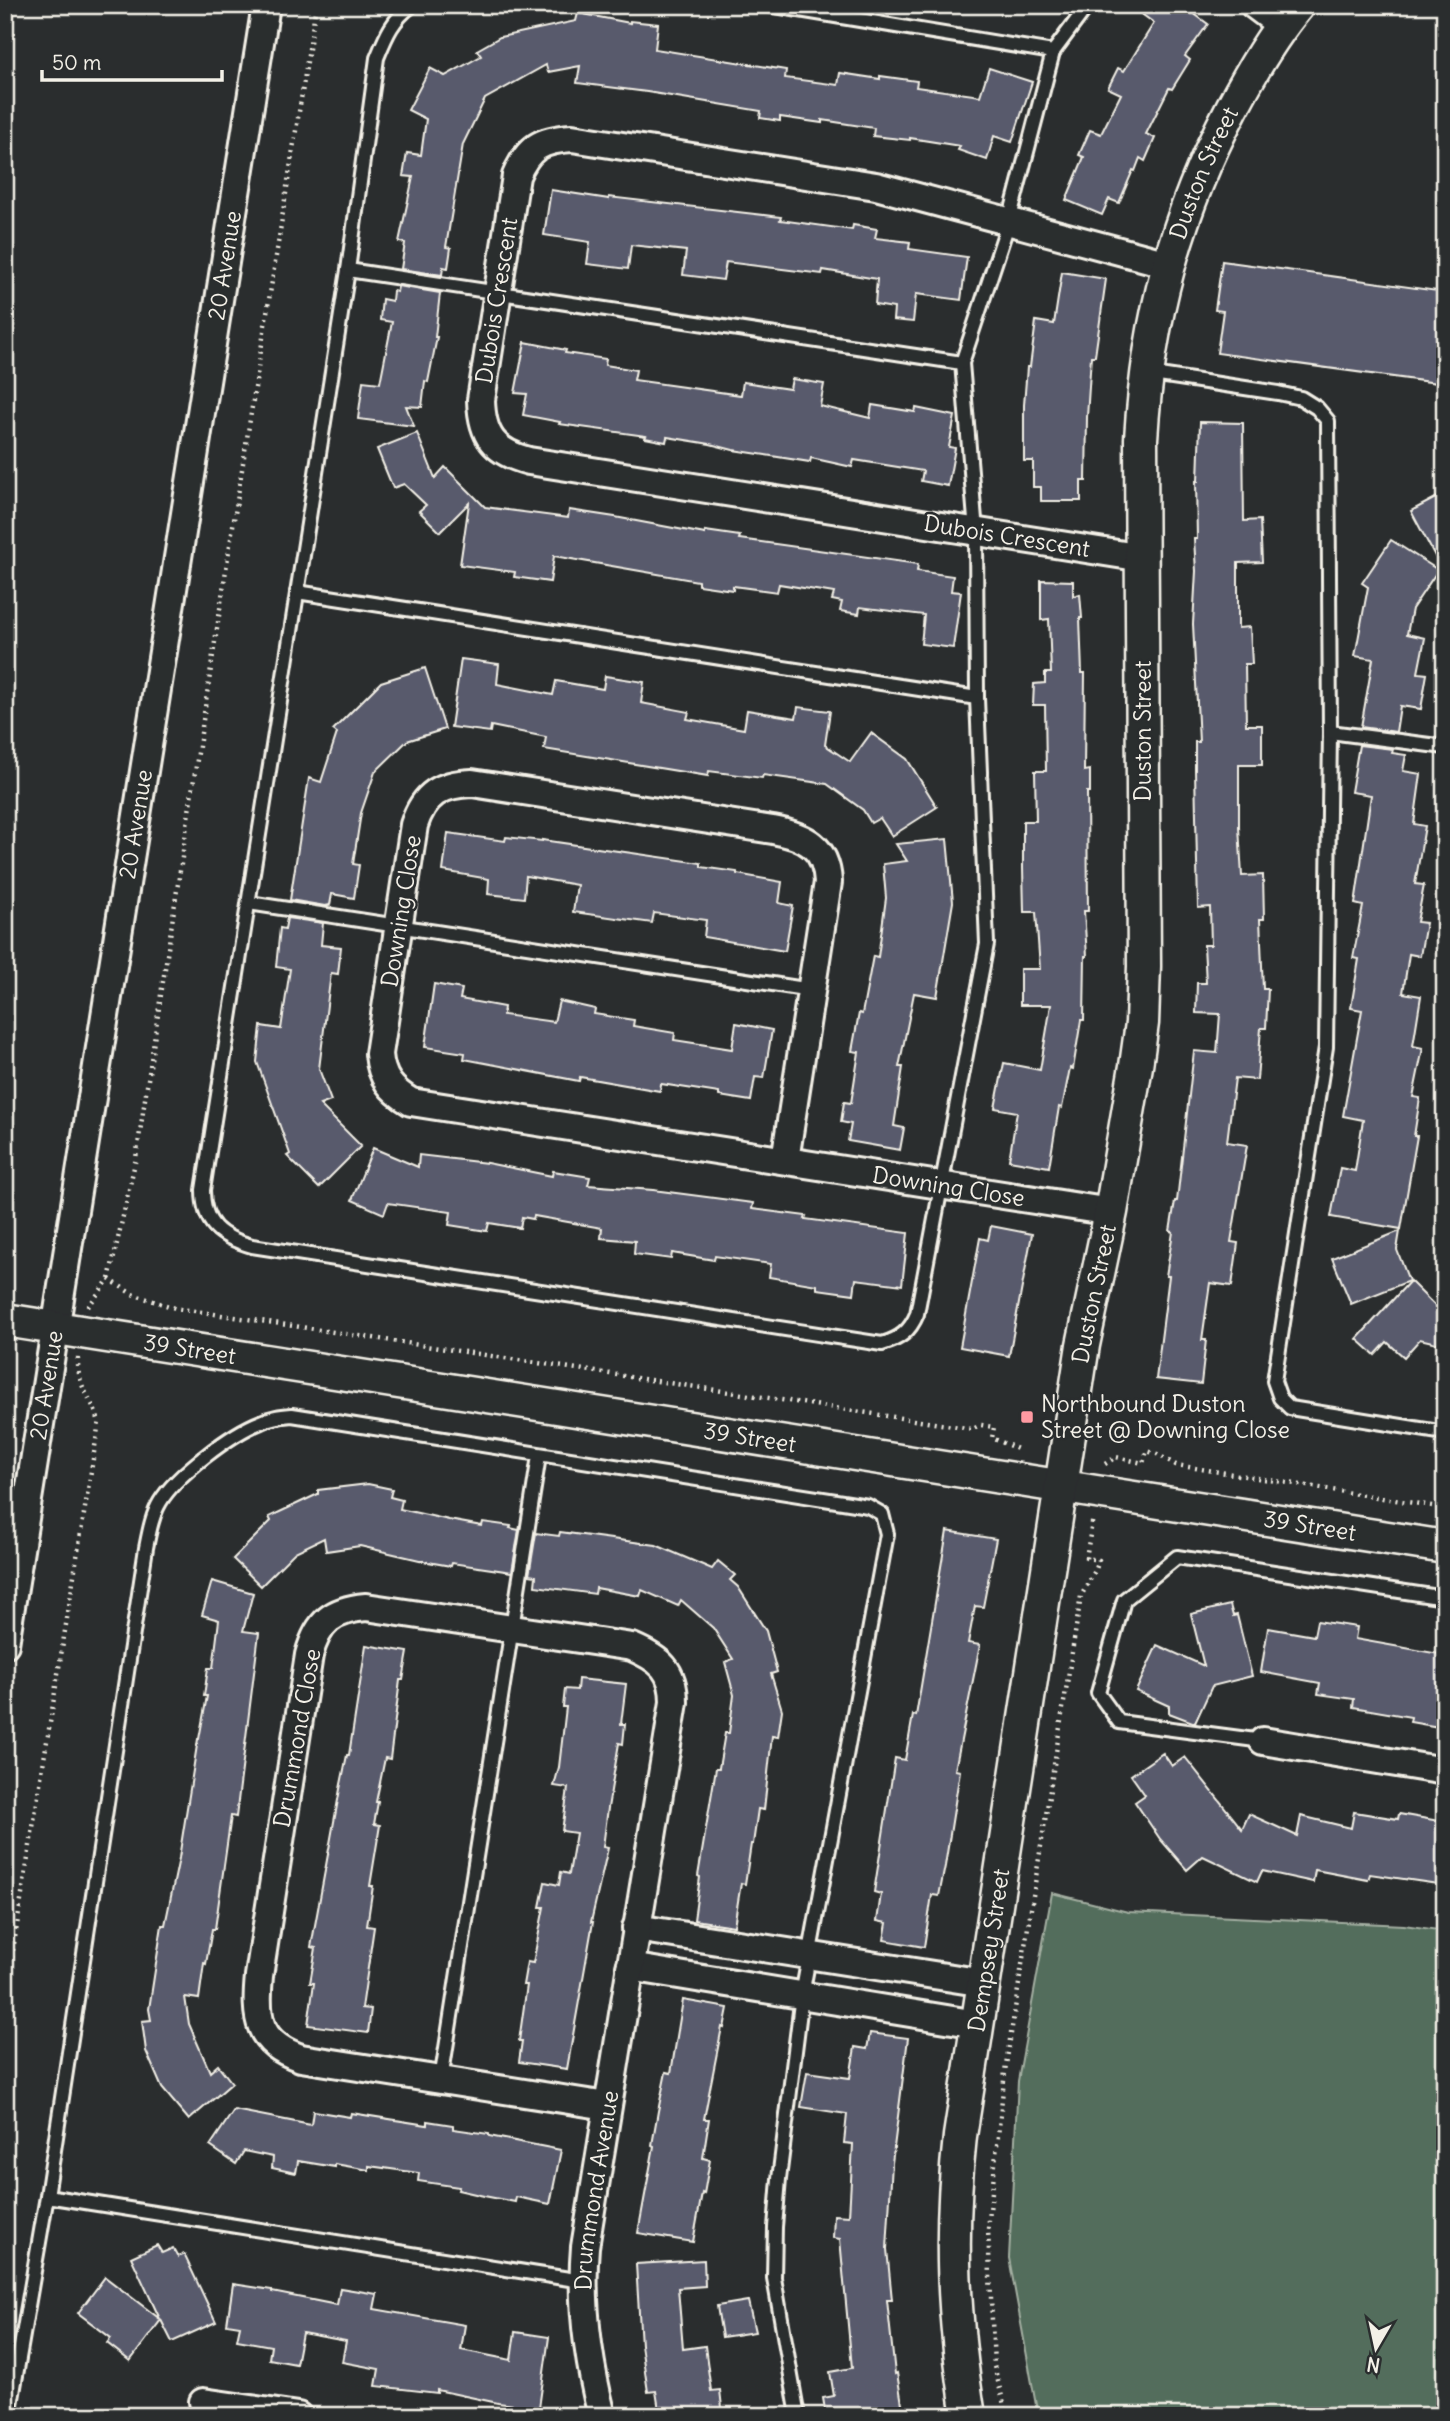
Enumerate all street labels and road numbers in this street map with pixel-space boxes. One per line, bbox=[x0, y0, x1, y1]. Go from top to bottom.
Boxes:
street label: Duston Street bbox=[1163, 101, 1244, 243]
street label: 20 Avenue bbox=[201, 209, 247, 322]
street label: Dubois Crescent bbox=[469, 215, 523, 385]
street label: Dubois Crescent bbox=[922, 508, 1092, 563]
street label: Duston Street bbox=[1128, 660, 1157, 802]
street label: 20 Avenue bbox=[112, 767, 158, 881]
street label: Downing Close bbox=[374, 833, 427, 989]
street label: Downing Close bbox=[871, 1160, 1027, 1212]
street label: Duston Street bbox=[1065, 1221, 1122, 1365]
street label: 39 Street bbox=[141, 1327, 238, 1370]
street label: 20 Avenue bbox=[23, 1328, 69, 1442]
street label: 39 Street bbox=[702, 1415, 798, 1459]
street label: 39 Street bbox=[1262, 1504, 1359, 1547]
street label: Drummond Close bbox=[267, 1646, 326, 1829]
street label: Dempsey Street bbox=[961, 1866, 1015, 2034]
street label: Drummond Avenue bbox=[568, 2088, 624, 2291]

